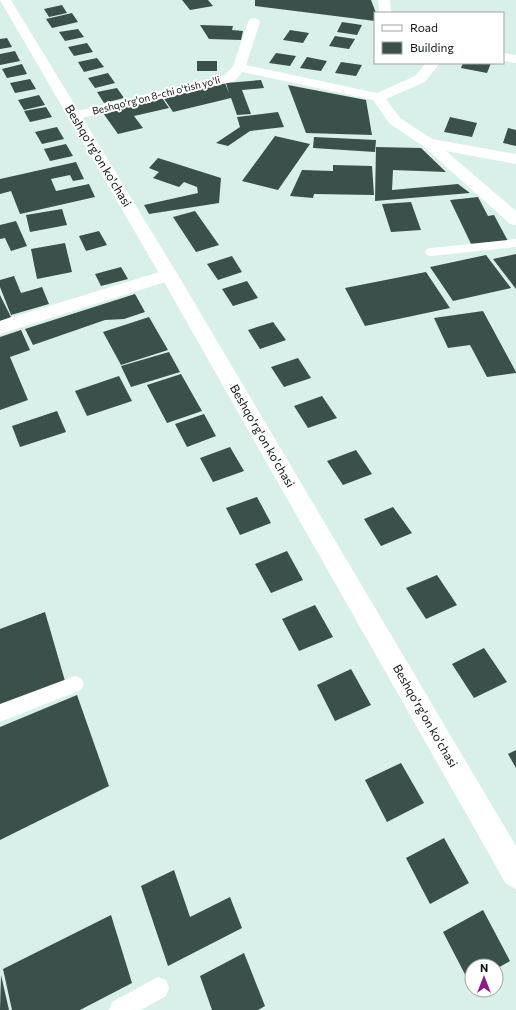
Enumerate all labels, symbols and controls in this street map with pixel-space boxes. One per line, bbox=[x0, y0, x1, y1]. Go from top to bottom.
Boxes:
legend bbox=[374, 12, 504, 64]
text: Road bbox=[410, 20, 438, 34]
text: Building bbox=[410, 40, 454, 54]
street label: Beshqo'rg'on 8-chi o'tish yo'li bbox=[91, 73, 221, 117]
street label: Beshqo'rg'on ko'chasi bbox=[63, 102, 135, 209]
street label: Beshqo'rg'on ko'chasi bbox=[228, 382, 298, 489]
street label: Beshqo'rg'on ko'chasi bbox=[391, 662, 461, 769]
north arrow bbox=[464, 958, 504, 998]
text: N bbox=[480, 961, 488, 974]

